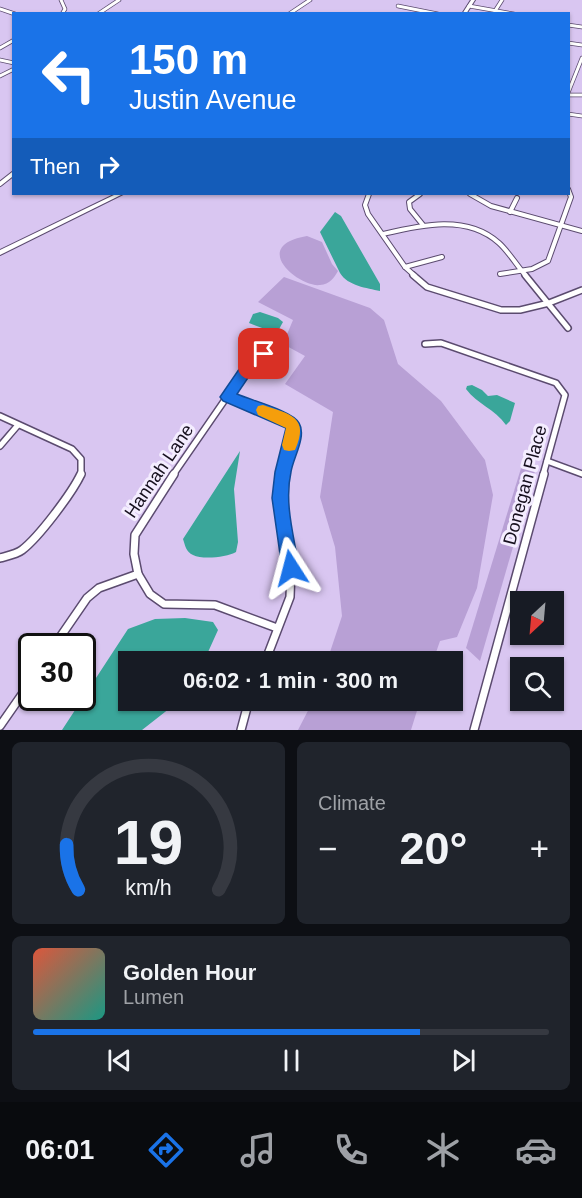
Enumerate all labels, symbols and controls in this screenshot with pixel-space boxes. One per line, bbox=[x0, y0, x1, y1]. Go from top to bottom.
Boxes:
icon: left bbox=[30, 36, 108, 114]
text: 150 m bbox=[129, 36, 248, 83]
text: Justin Avenue bbox=[129, 85, 297, 115]
icon: right bbox=[92, 150, 125, 183]
text: Then bbox=[30, 154, 80, 179]
pin bbox=[238, 328, 289, 379]
icon: arrive bbox=[247, 337, 280, 370]
street label: Hannah Lane bbox=[120, 421, 198, 521]
street label: Donegan Place bbox=[499, 423, 551, 547]
position arrow bbox=[259, 536, 323, 600]
north arrow bbox=[510, 591, 564, 645]
map controls bbox=[510, 591, 564, 711]
speed limit sign: 30 bbox=[18, 633, 96, 711]
button: search bbox=[510, 657, 564, 711]
text: 06:02 · 1 min · 300 m bbox=[183, 668, 398, 693]
text: Climate bbox=[318, 792, 386, 814]
text: 19 bbox=[114, 808, 183, 877]
text: 20° bbox=[399, 823, 468, 874]
text: − bbox=[318, 830, 337, 867]
text: + bbox=[530, 830, 549, 867]
text: km/h bbox=[125, 876, 172, 900]
text: Golden Hour bbox=[123, 960, 256, 985]
text: Lumen bbox=[123, 986, 184, 1008]
icon: previous bbox=[103, 1044, 136, 1077]
icon: pause bbox=[275, 1044, 308, 1077]
icon: next bbox=[447, 1044, 480, 1077]
icon: directions bbox=[145, 1129, 187, 1171]
icon: music bbox=[237, 1129, 279, 1171]
icon: phone bbox=[330, 1129, 372, 1171]
icon: climate bbox=[422, 1129, 464, 1171]
icon: car bbox=[515, 1129, 557, 1171]
text: 06:01 bbox=[25, 1135, 94, 1165]

